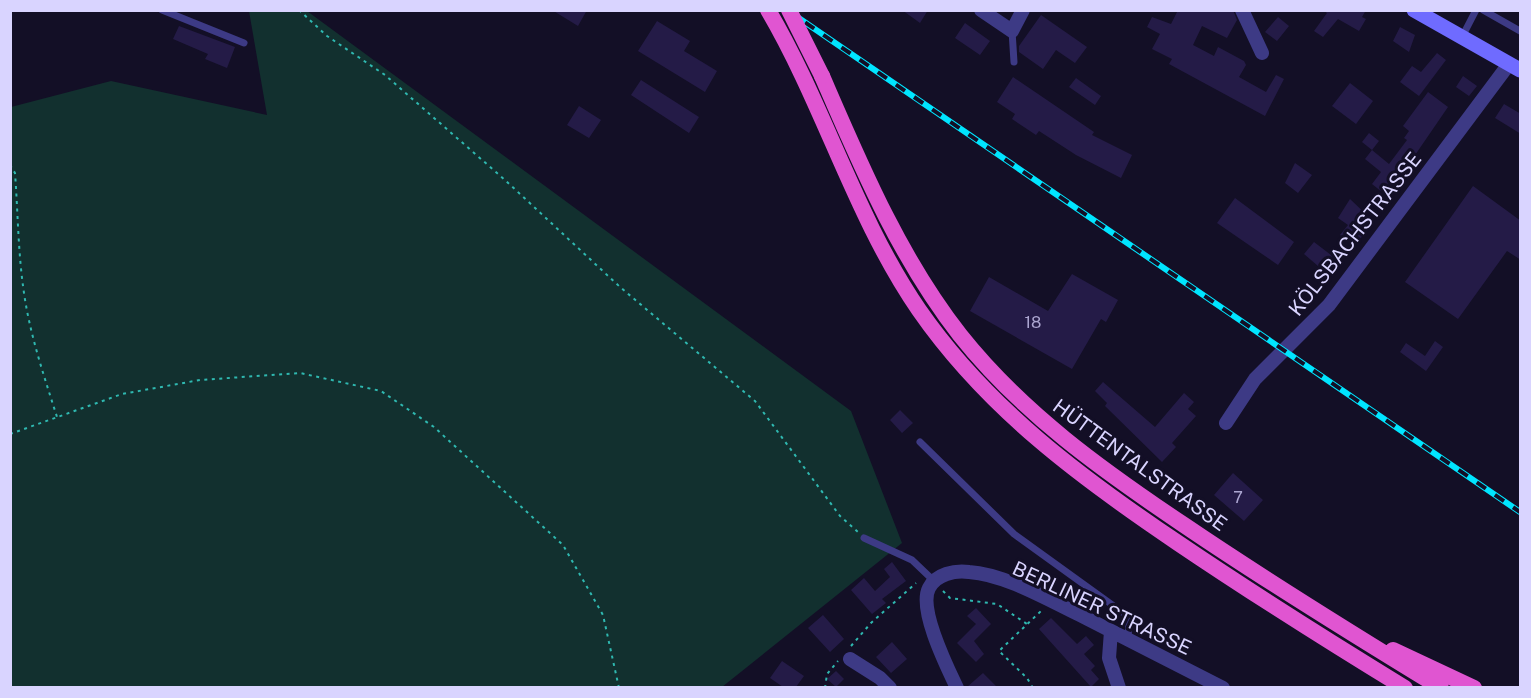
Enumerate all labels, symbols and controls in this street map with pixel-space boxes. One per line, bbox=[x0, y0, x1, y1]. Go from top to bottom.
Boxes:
street label: KÖLSBACHSTRASSE bbox=[1283, 147, 1426, 321]
house number: 18 bbox=[1025, 313, 1041, 332]
street label: HÜTTENTALSTRASSE bbox=[1048, 393, 1232, 536]
house number: 7 bbox=[1233, 488, 1243, 507]
street label: BERLINER STRASSE bbox=[1009, 556, 1195, 660]

